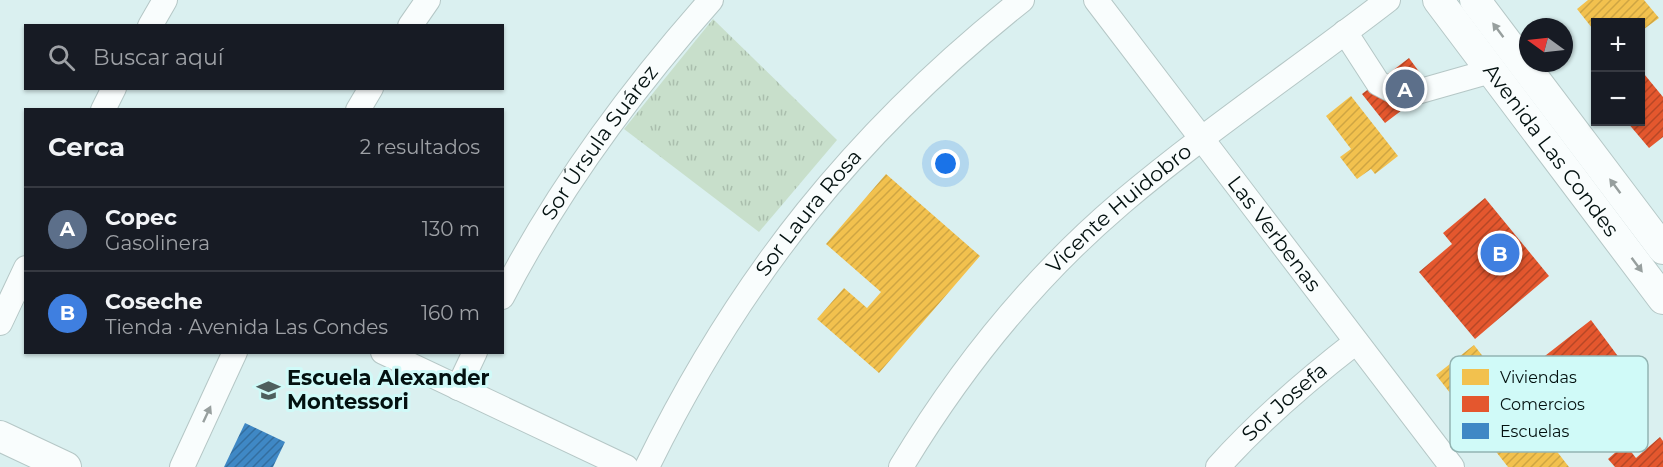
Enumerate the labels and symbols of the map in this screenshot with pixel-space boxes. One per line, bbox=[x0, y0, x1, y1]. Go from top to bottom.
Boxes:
north arrow bbox=[1519, 18, 1573, 72]
one-way arrow bbox=[1492, 23, 1504, 39]
street label: Avenida Las Condes bbox=[1478, 59, 1625, 241]
street label: Sor Úrsula Suárez bbox=[536, 60, 663, 224]
pin: A bbox=[1386, 66, 1424, 112]
street label: Vicente Huidobro bbox=[1041, 138, 1196, 278]
street label: Sor Laura Rosa bbox=[750, 144, 867, 281]
your location bbox=[931, 149, 960, 178]
street label: Las Verbenas bbox=[1223, 171, 1327, 296]
one-way arrow bbox=[1609, 178, 1622, 194]
pin: B bbox=[1480, 230, 1520, 276]
one-way arrow bbox=[1631, 258, 1643, 273]
legend bbox=[1450, 356, 1648, 452]
street label: Sor Josefa bbox=[1236, 357, 1332, 446]
place label: Escuela Alexander Montessori bbox=[287, 365, 490, 414]
text: Viviendas bbox=[1500, 368, 1577, 387]
school or university icon: Escuela Alexander Montessori bbox=[256, 377, 282, 403]
text: Comercios bbox=[1500, 395, 1585, 414]
one-way arrow bbox=[203, 406, 212, 423]
text: Escuelas bbox=[1500, 422, 1570, 441]

